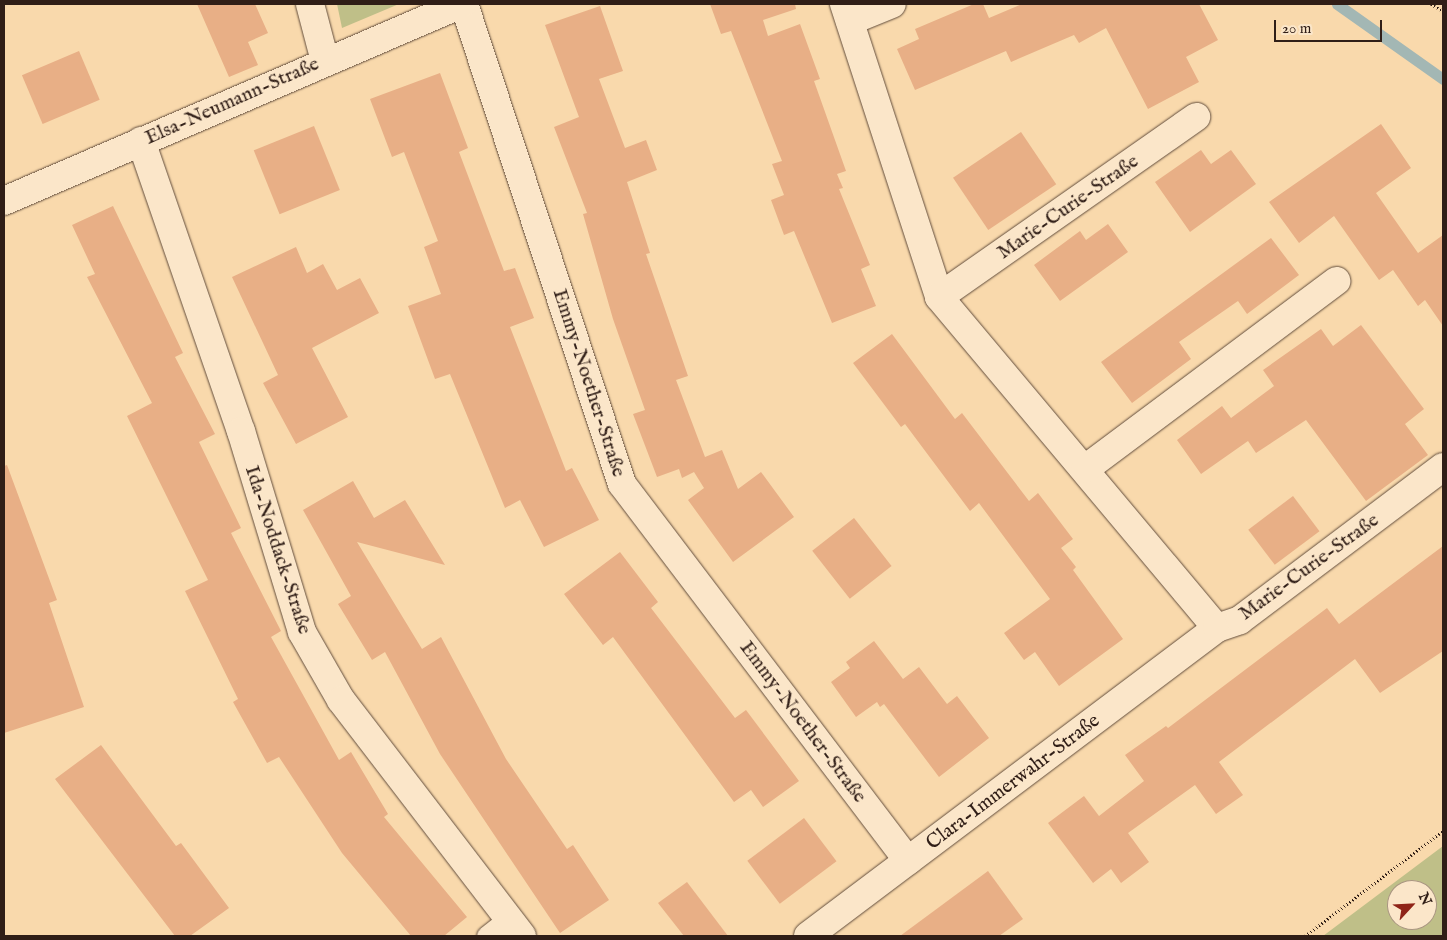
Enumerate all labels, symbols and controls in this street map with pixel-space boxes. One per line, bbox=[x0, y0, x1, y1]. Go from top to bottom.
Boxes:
scale bar bbox=[1277, 10, 1384, 42]
text: 20 m bbox=[1282, 19, 1311, 38]
street label: Elsa-Neumann-Straße bbox=[141, 52, 323, 150]
street label: Marie-Curie-Straße bbox=[993, 149, 1143, 265]
street label: Emmy-Noether-Straße bbox=[547, 286, 631, 480]
street label: Ida-Noddack-Straße bbox=[239, 463, 317, 637]
street label: Marie-Curie-Straße bbox=[1234, 508, 1384, 626]
street label: Emmy-Noether-Straße bbox=[734, 636, 872, 808]
street label: Clara-Immerwahr-Straße bbox=[921, 709, 1105, 855]
north arrow bbox=[1387, 880, 1437, 930]
text: N bbox=[1414, 890, 1435, 908]

